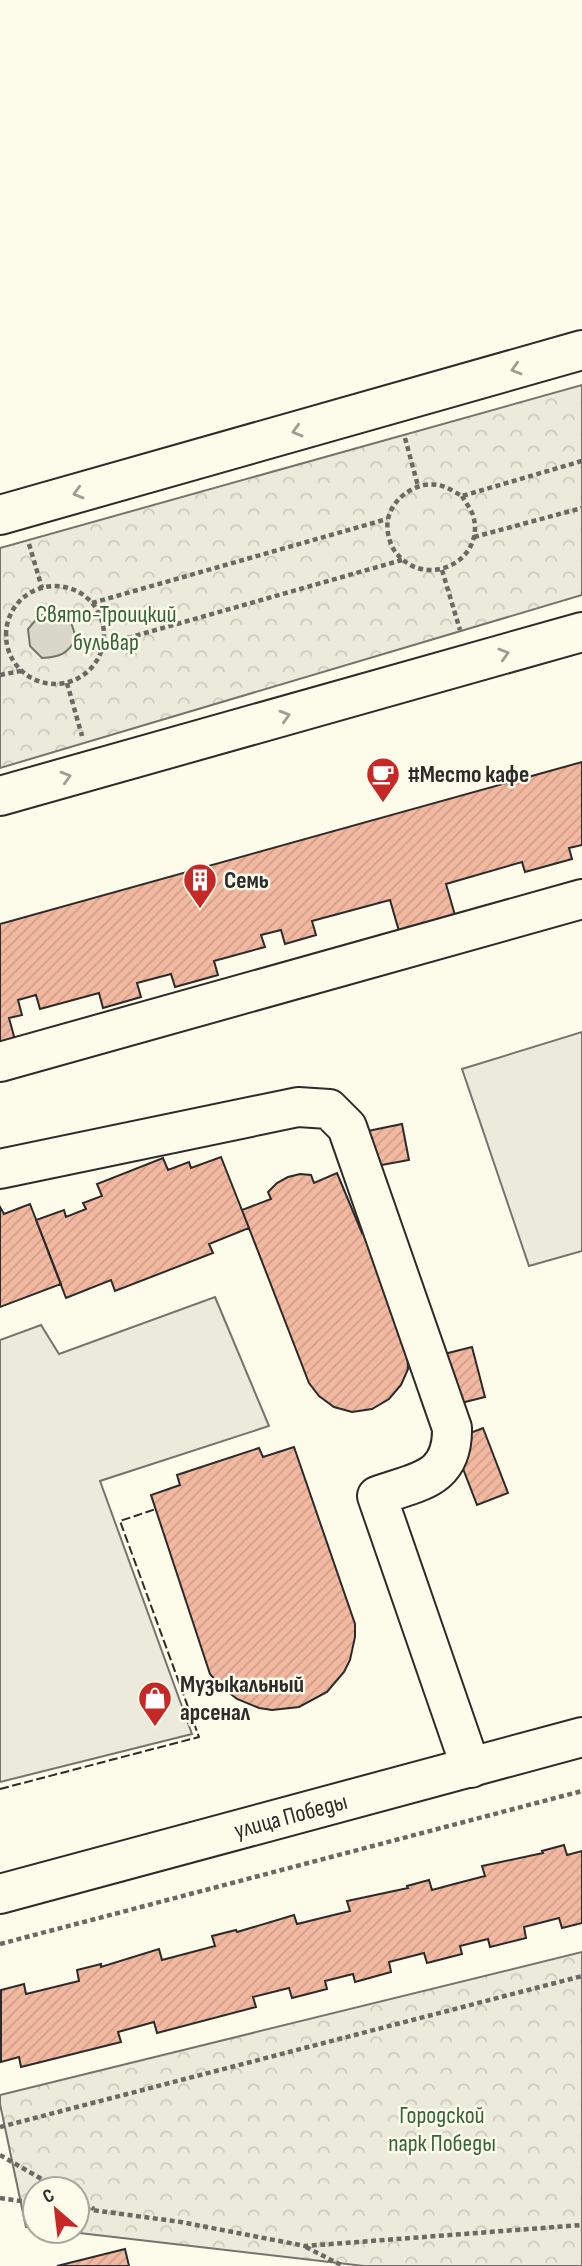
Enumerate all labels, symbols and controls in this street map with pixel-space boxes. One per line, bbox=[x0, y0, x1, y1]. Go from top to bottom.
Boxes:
one-way arrow bbox=[511, 361, 523, 375]
one-way arrow bbox=[292, 422, 304, 437]
one-way arrow bbox=[73, 484, 85, 499]
park label: Свято-Троицкий бульвар bbox=[35, 600, 177, 657]
one-way arrow bbox=[497, 648, 509, 662]
one-way arrow bbox=[278, 709, 290, 724]
cafe icon: #Место кафе bbox=[364, 755, 402, 804]
place label: #Место кафе bbox=[408, 760, 529, 789]
one-way arrow bbox=[59, 771, 71, 786]
building icon: Семь bbox=[181, 861, 219, 910]
place label: Семь bbox=[224, 866, 269, 895]
place label: Музыкальный арсенал bbox=[180, 1670, 304, 1727]
shop icon: Музыкальный арсенал bbox=[136, 1679, 174, 1728]
street label: улица Победы bbox=[231, 1787, 351, 1845]
park label: Городской парк Победы bbox=[388, 2101, 496, 2158]
north arrow bbox=[21, 2175, 91, 2245]
text: С bbox=[39, 2184, 59, 2209]

